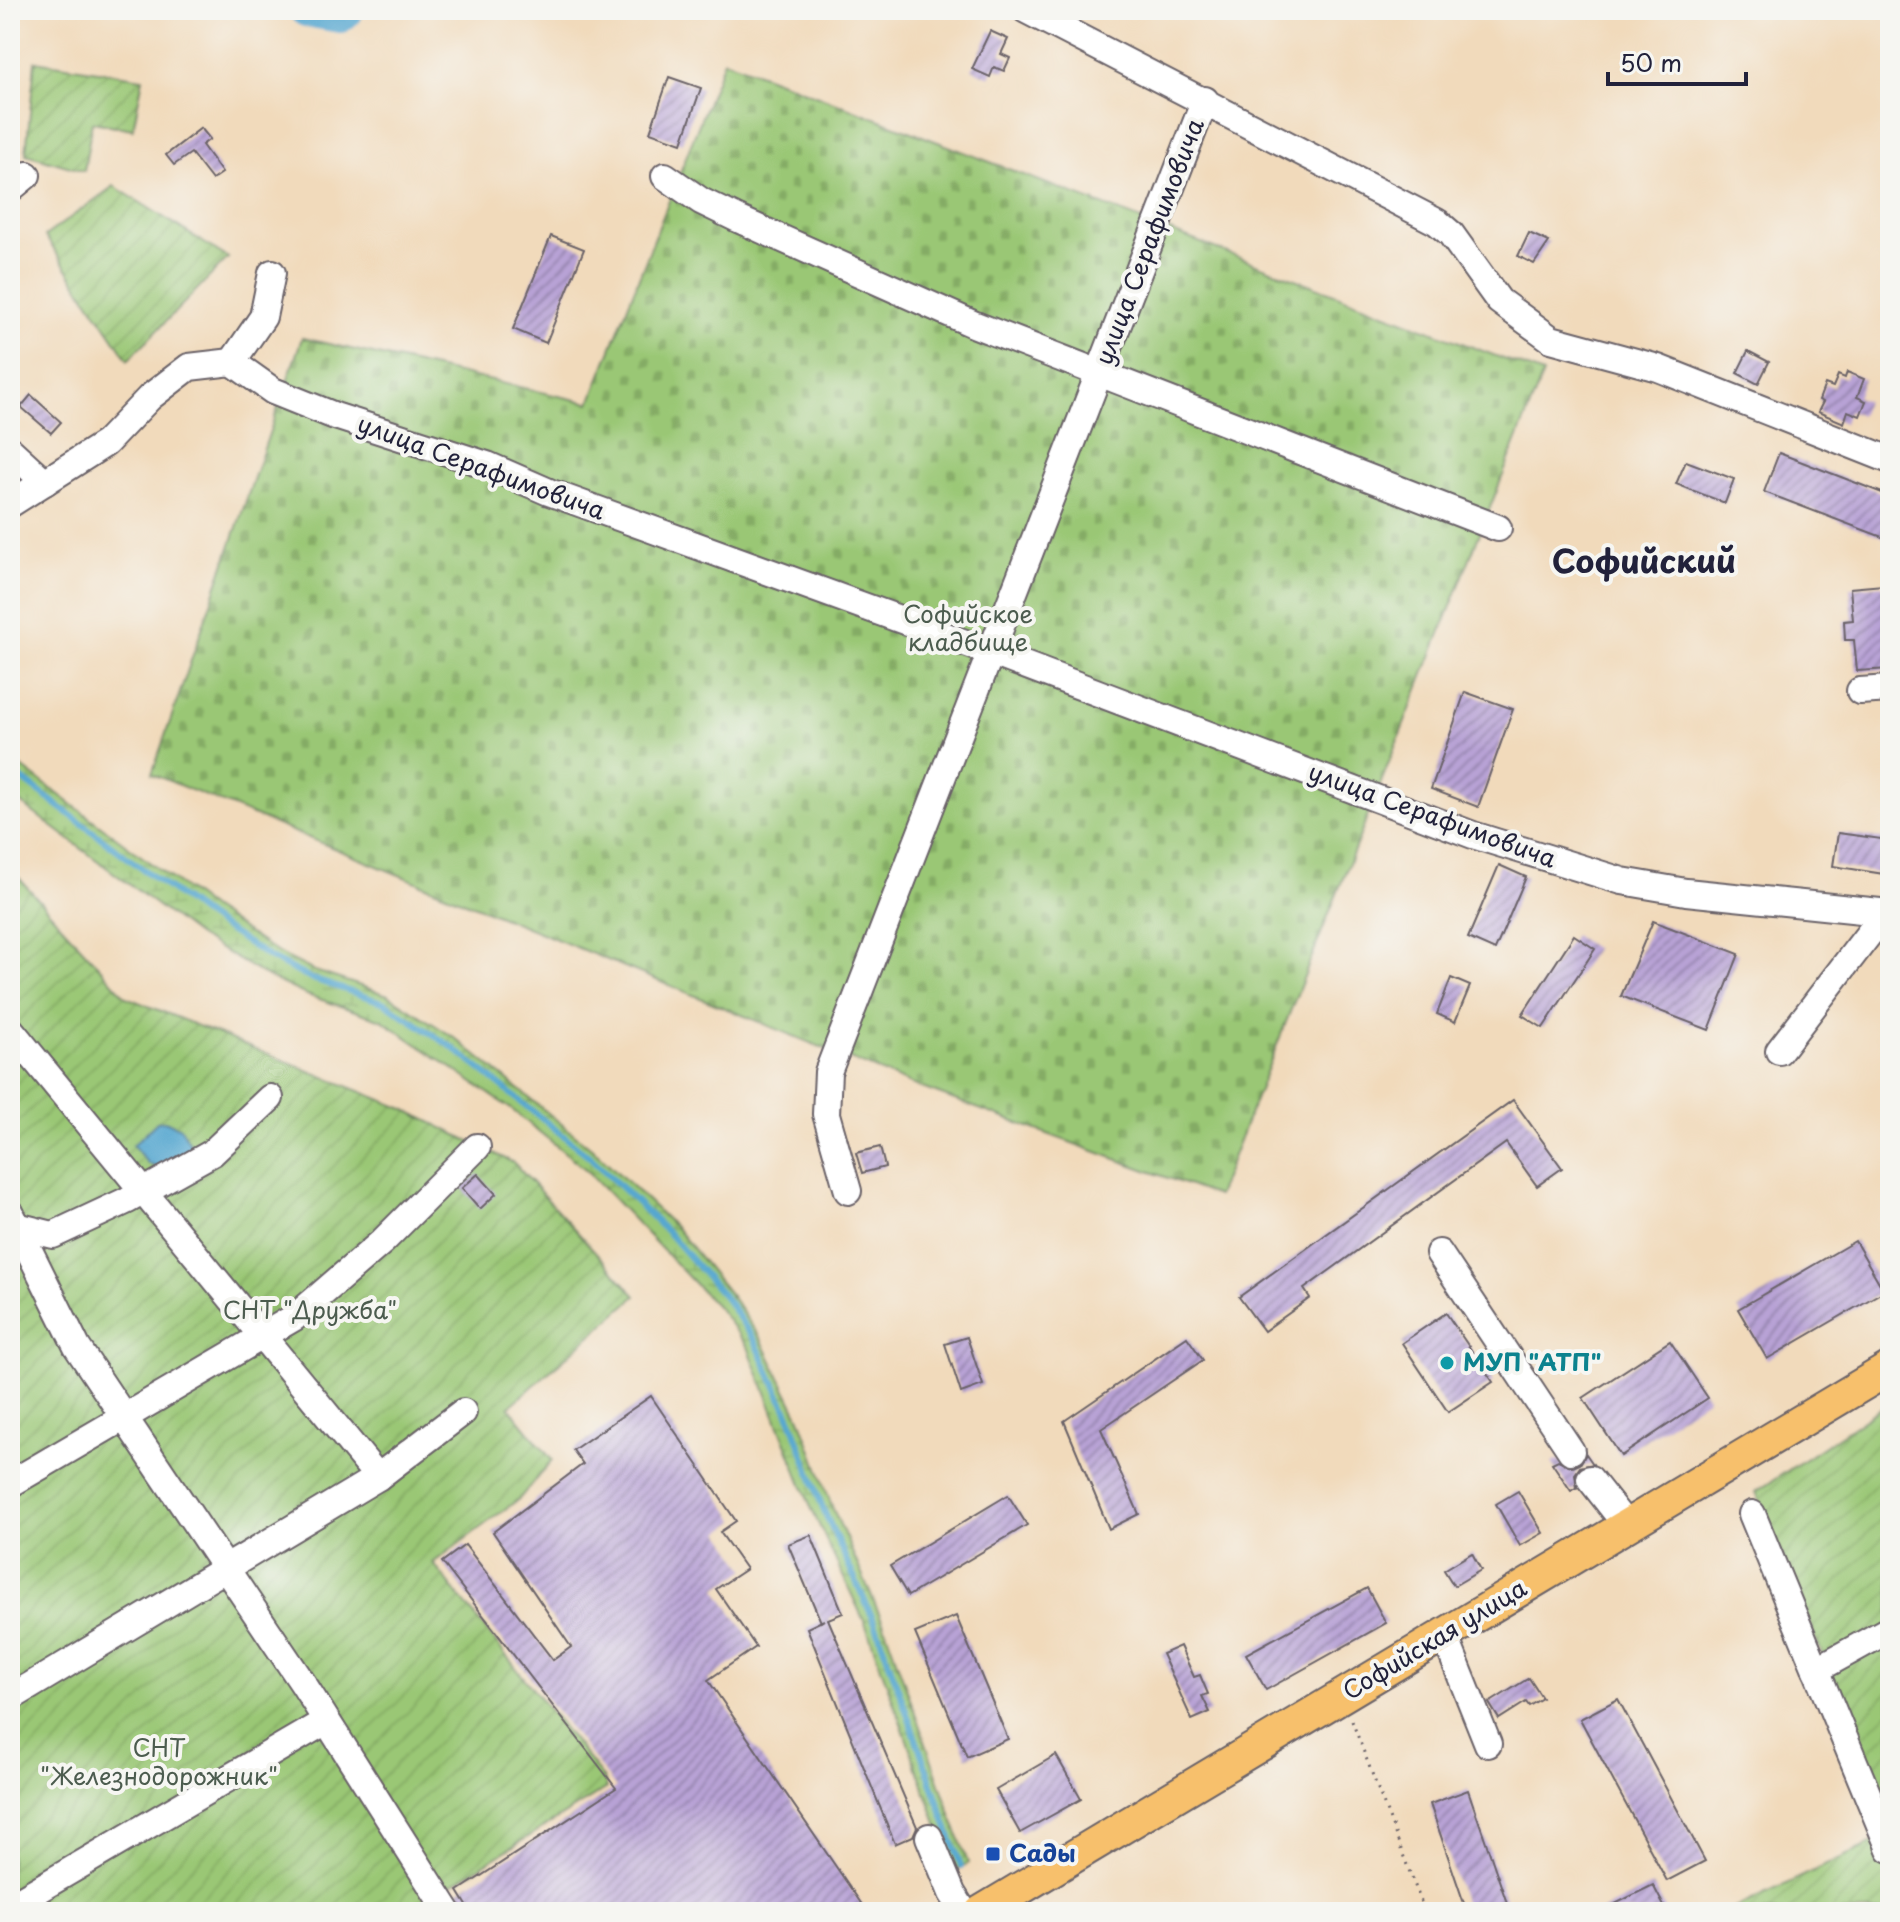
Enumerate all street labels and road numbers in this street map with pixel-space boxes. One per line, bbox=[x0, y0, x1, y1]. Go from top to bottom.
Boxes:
street label: улица Серафимовича bbox=[1085, 113, 1212, 370]
street label: улица Серафимовича bbox=[353, 405, 611, 528]
street label: улица Серафимовича bbox=[1304, 753, 1562, 876]
street label: Софийская улица bbox=[1335, 1569, 1533, 1708]

